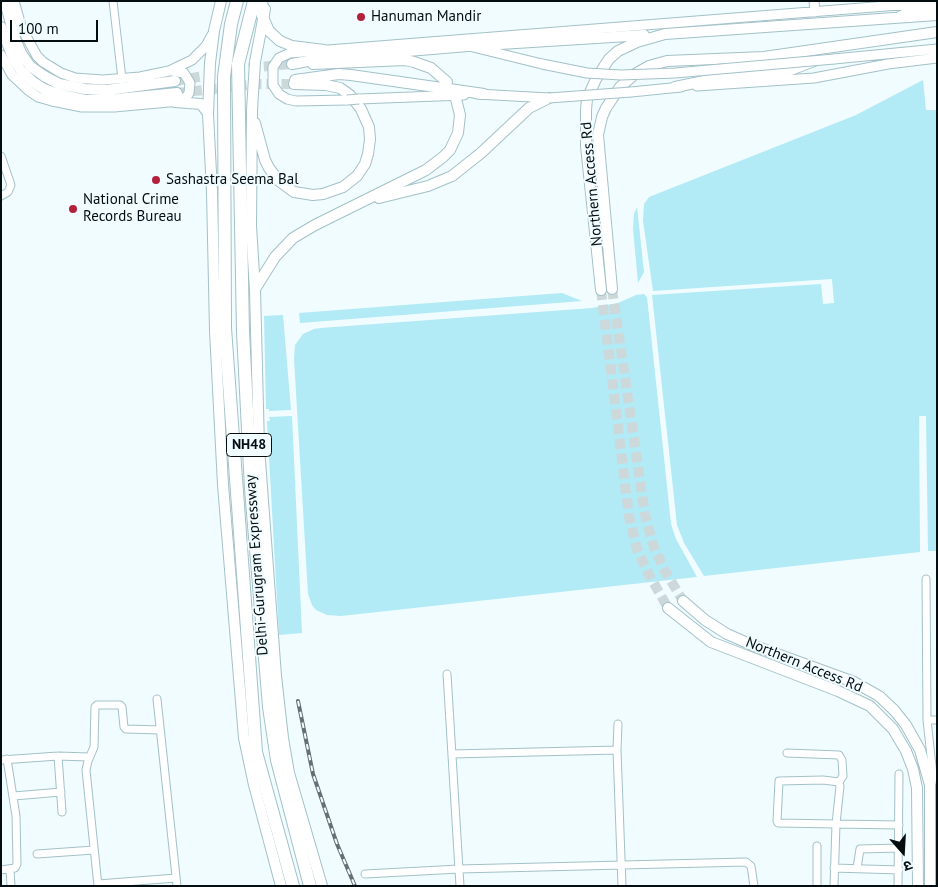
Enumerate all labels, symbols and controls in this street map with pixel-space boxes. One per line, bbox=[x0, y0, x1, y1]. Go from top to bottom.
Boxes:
place label: Hanuman Mandir bbox=[371, 8, 481, 26]
scale bar bbox=[12, 10, 100, 42]
marker: Hanuman Mandir bbox=[355, 11, 367, 23]
text: 100 m bbox=[18, 19, 59, 38]
street label: Northern Access Rd bbox=[578, 121, 606, 247]
place label: Sashastra Seema Bal bbox=[166, 171, 299, 189]
marker: Sashastra Seema Bal bbox=[150, 174, 162, 186]
place label: National Crime Records Bureau bbox=[83, 191, 182, 226]
marker: National Crime Records Bureau bbox=[67, 203, 79, 215]
road number: NH48 bbox=[226, 434, 272, 456]
street label: Delhi-Gurugram Expressway bbox=[242, 474, 272, 656]
street label: Northern Access Rd bbox=[743, 633, 865, 697]
north arrow bbox=[878, 827, 928, 877]
text: उ bbox=[901, 856, 915, 876]

